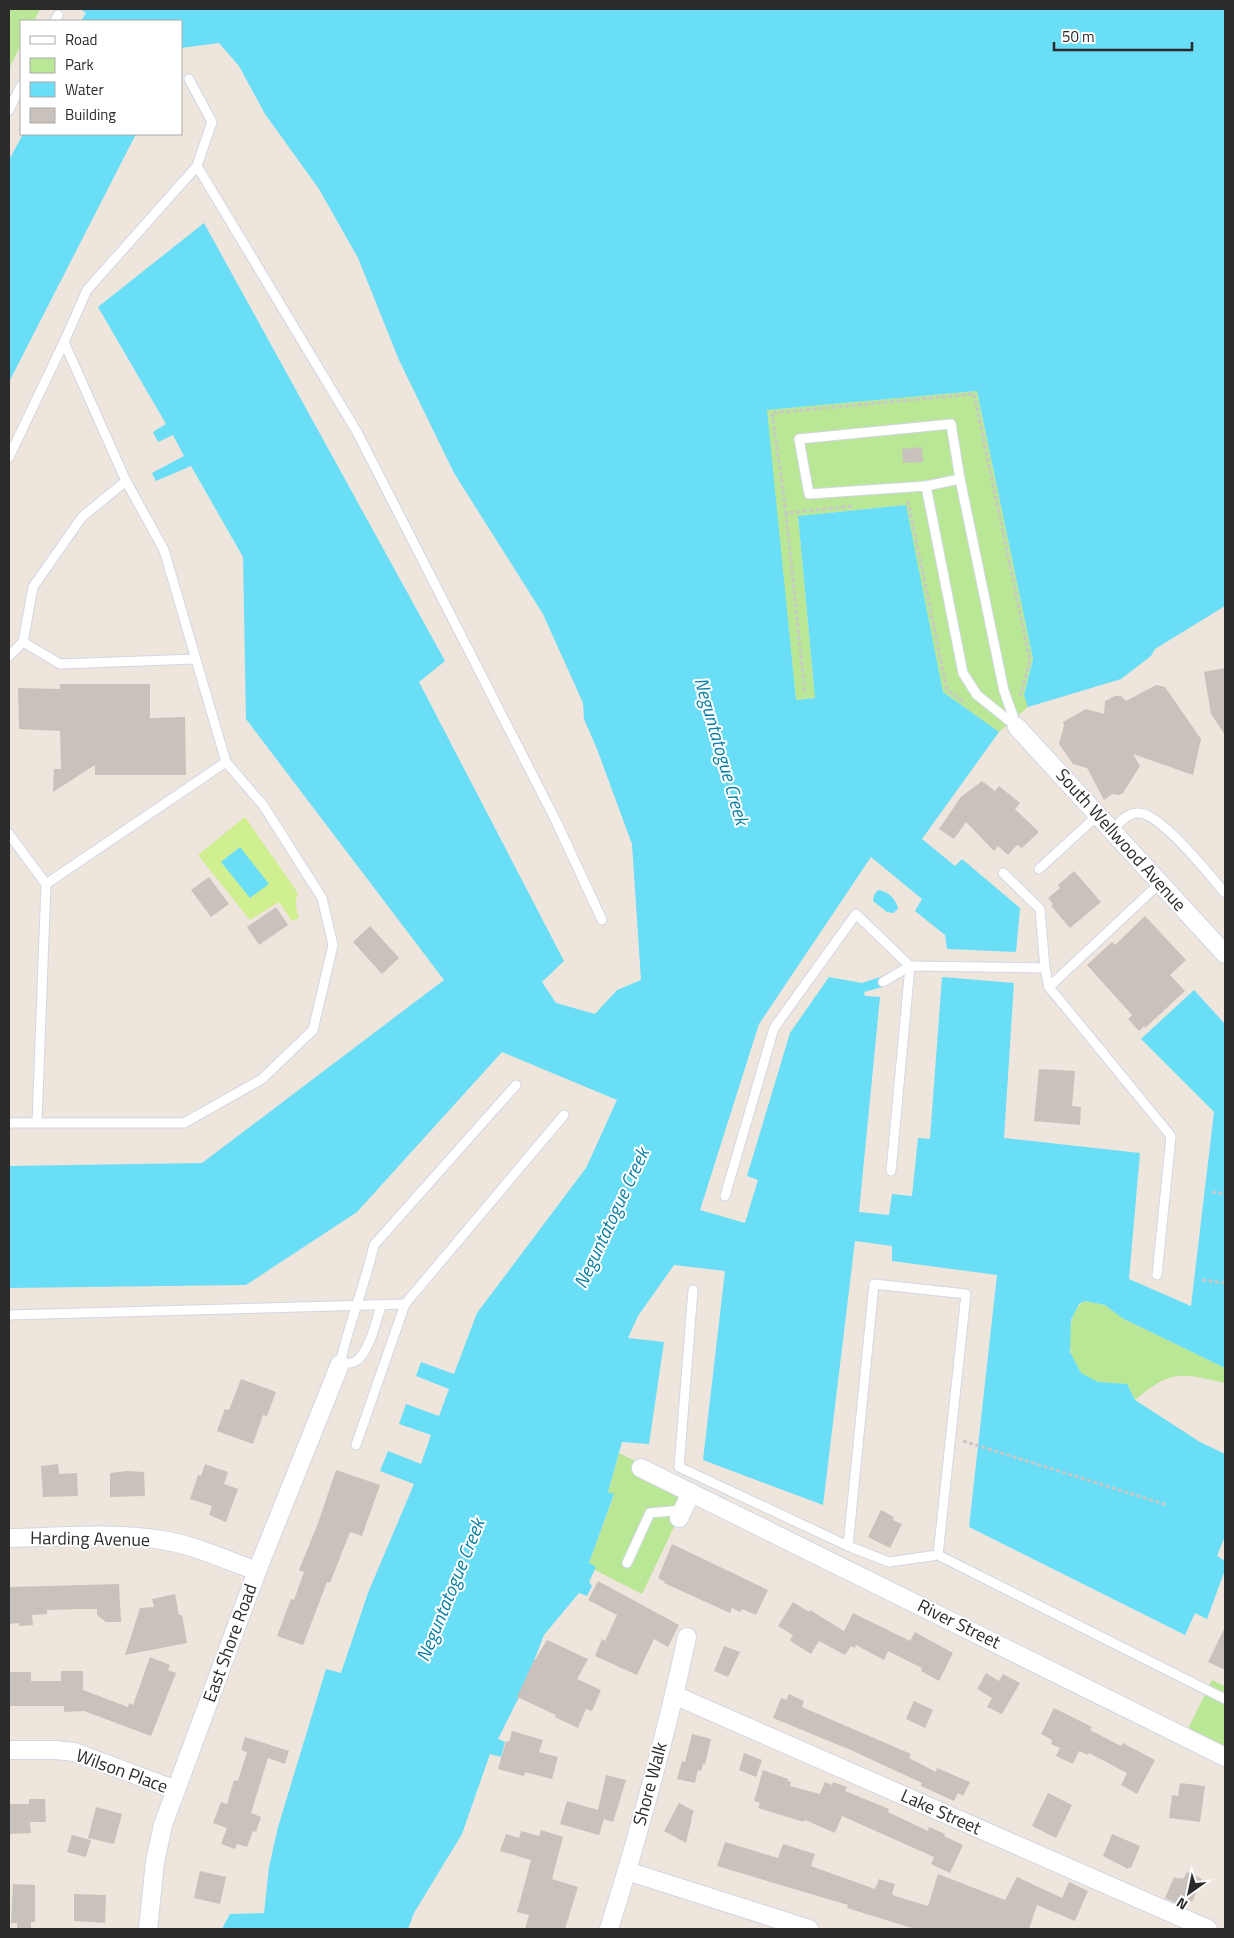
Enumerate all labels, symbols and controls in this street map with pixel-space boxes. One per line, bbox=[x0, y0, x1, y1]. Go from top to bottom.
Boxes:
legend bbox=[20, 20, 182, 135]
scale bar bbox=[1054, 20, 1192, 52]
text: 50 m bbox=[1062, 25, 1095, 48]
text: Road bbox=[65, 28, 97, 51]
text: Park bbox=[65, 53, 94, 76]
text: Water bbox=[65, 78, 104, 101]
text: Building bbox=[65, 103, 116, 126]
water label: Neguntatogue Creek bbox=[688, 674, 758, 830]
street label: South Wellwood Avenue bbox=[1050, 762, 1193, 917]
water label: Neguntatogue Creek bbox=[565, 1140, 657, 1293]
water label: Neguntatogue Creek bbox=[408, 1512, 492, 1666]
street label: Harding Avenue bbox=[30, 1524, 150, 1553]
street label: East Shore Road bbox=[196, 1580, 264, 1706]
street label: River Street bbox=[913, 1592, 1006, 1656]
street label: Shore Walk bbox=[625, 1739, 674, 1829]
street label: Wilson Place bbox=[72, 1741, 172, 1800]
street label: Lake Street bbox=[897, 1782, 986, 1842]
north arrow bbox=[1164, 1868, 1214, 1918]
text: N bbox=[1172, 1893, 1191, 1916]

